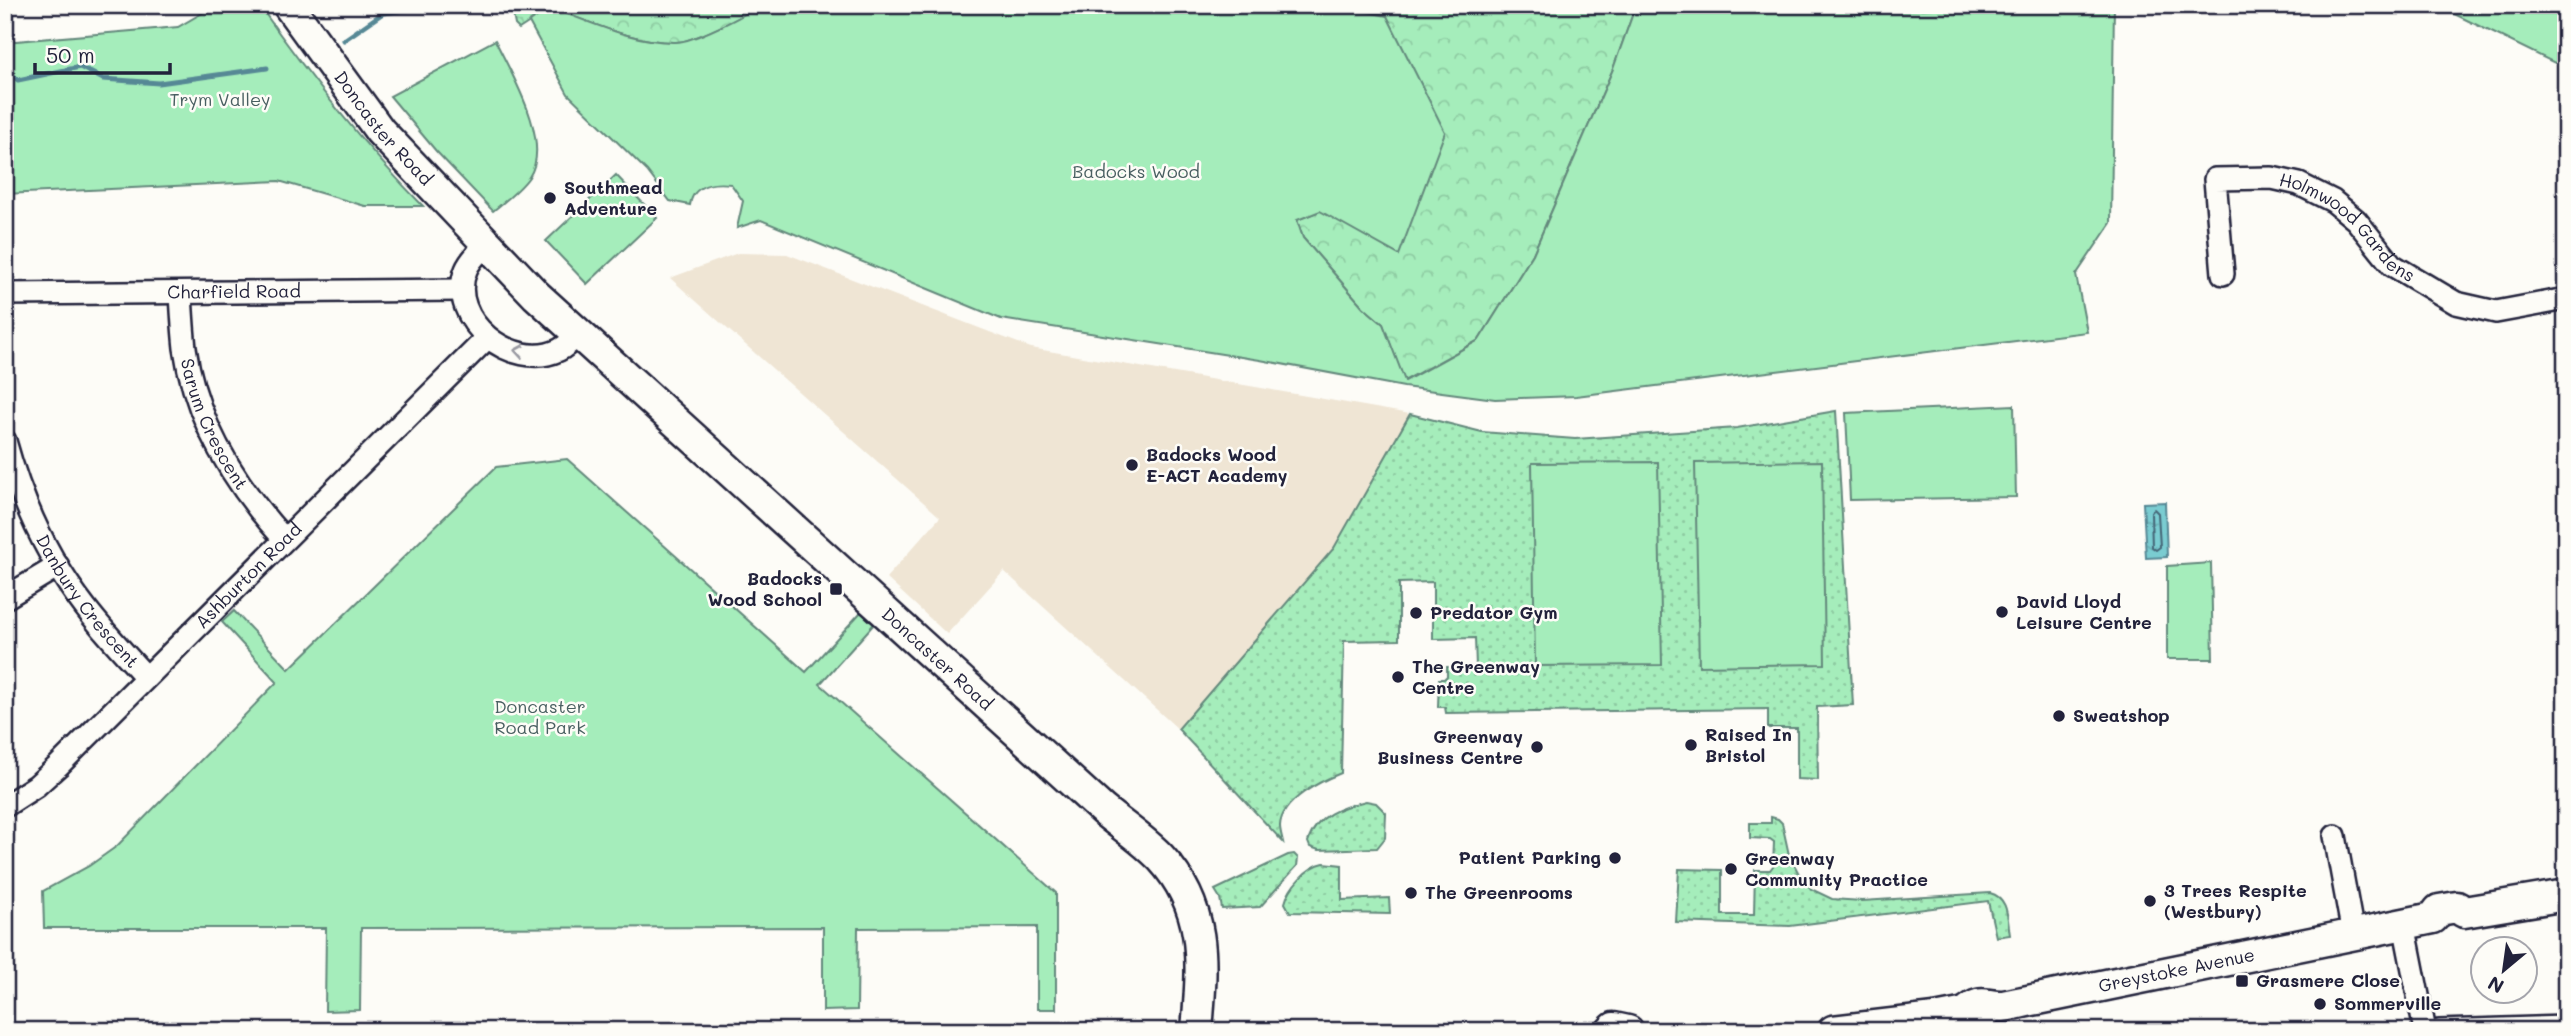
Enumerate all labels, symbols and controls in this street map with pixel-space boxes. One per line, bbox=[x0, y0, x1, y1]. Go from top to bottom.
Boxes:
scale bar bbox=[35, 32, 170, 76]
text: 50 m bbox=[46, 41, 95, 68]
street label: Doncaster Road bbox=[329, 66, 438, 190]
park label: Trym Valley bbox=[170, 87, 270, 111]
park label: Badocks Wood bbox=[1072, 159, 1200, 183]
street label: Holmwood Gardens bbox=[2277, 167, 2420, 287]
place label: Southmead Adventure bbox=[564, 175, 662, 220]
marker: Southmead Adventure bbox=[542, 190, 558, 206]
street label: Charfield Road bbox=[167, 278, 301, 304]
one-way arrow bbox=[513, 345, 525, 360]
street label: Sarum Crescent bbox=[176, 356, 254, 494]
place label: Badocks Wood E-ACT Academy bbox=[1146, 442, 1288, 487]
marker: Badocks Wood E-ACT Academy bbox=[1124, 457, 1140, 473]
street label: Ashburton Road bbox=[190, 517, 306, 633]
street label: Danbury Crescent bbox=[31, 530, 145, 673]
place label: Badocks Wood School bbox=[708, 566, 822, 611]
marker: Badocks Wood School bbox=[828, 581, 844, 597]
place label: David Lloyd Leisure Centre bbox=[2016, 589, 2152, 634]
place label: Predator Gym bbox=[1430, 600, 1558, 624]
street label: Doncaster Road bbox=[877, 602, 998, 715]
marker: David Lloyd Leisure Centre bbox=[1994, 604, 2010, 620]
marker: Predator Gym bbox=[1408, 605, 1424, 621]
place label: The Greenway Centre bbox=[1412, 654, 1540, 699]
marker: The Greenway Centre bbox=[1390, 669, 1406, 685]
park label: Doncaster Road Park bbox=[494, 694, 586, 739]
place label: Sweatshop bbox=[2073, 703, 2170, 727]
marker: Sweatshop bbox=[2051, 708, 2067, 724]
place label: Raised In Bristol bbox=[1705, 722, 1792, 767]
place label: Greenway Business Centre bbox=[1377, 724, 1523, 769]
marker: Raised In Bristol bbox=[1683, 737, 1699, 753]
marker: Greenway Business Centre bbox=[1529, 739, 1545, 755]
place label: Patient Parking bbox=[1458, 845, 1601, 869]
place label: Greenway Community Practice bbox=[1745, 846, 1928, 891]
marker: Patient Parking bbox=[1607, 850, 1623, 866]
marker: Greenway Community Practice bbox=[1723, 861, 1739, 877]
place label: 3 Trees Respite (Westbury) bbox=[2164, 878, 2307, 923]
place label: The Greenrooms bbox=[1425, 880, 1573, 904]
marker: The Greenrooms bbox=[1403, 885, 1419, 901]
marker: 3 Trees Respite (Westbury) bbox=[2142, 893, 2158, 909]
north arrow bbox=[2470, 934, 2540, 1004]
street label: Greystoke Avenue bbox=[2096, 942, 2257, 997]
place label: Grasmere Close bbox=[2256, 968, 2400, 992]
text: N bbox=[2483, 971, 2508, 1000]
marker: Grasmere Close bbox=[2234, 973, 2250, 989]
place label: Sommerville bbox=[2334, 991, 2441, 1015]
marker: Sommerville bbox=[2312, 996, 2328, 1012]

